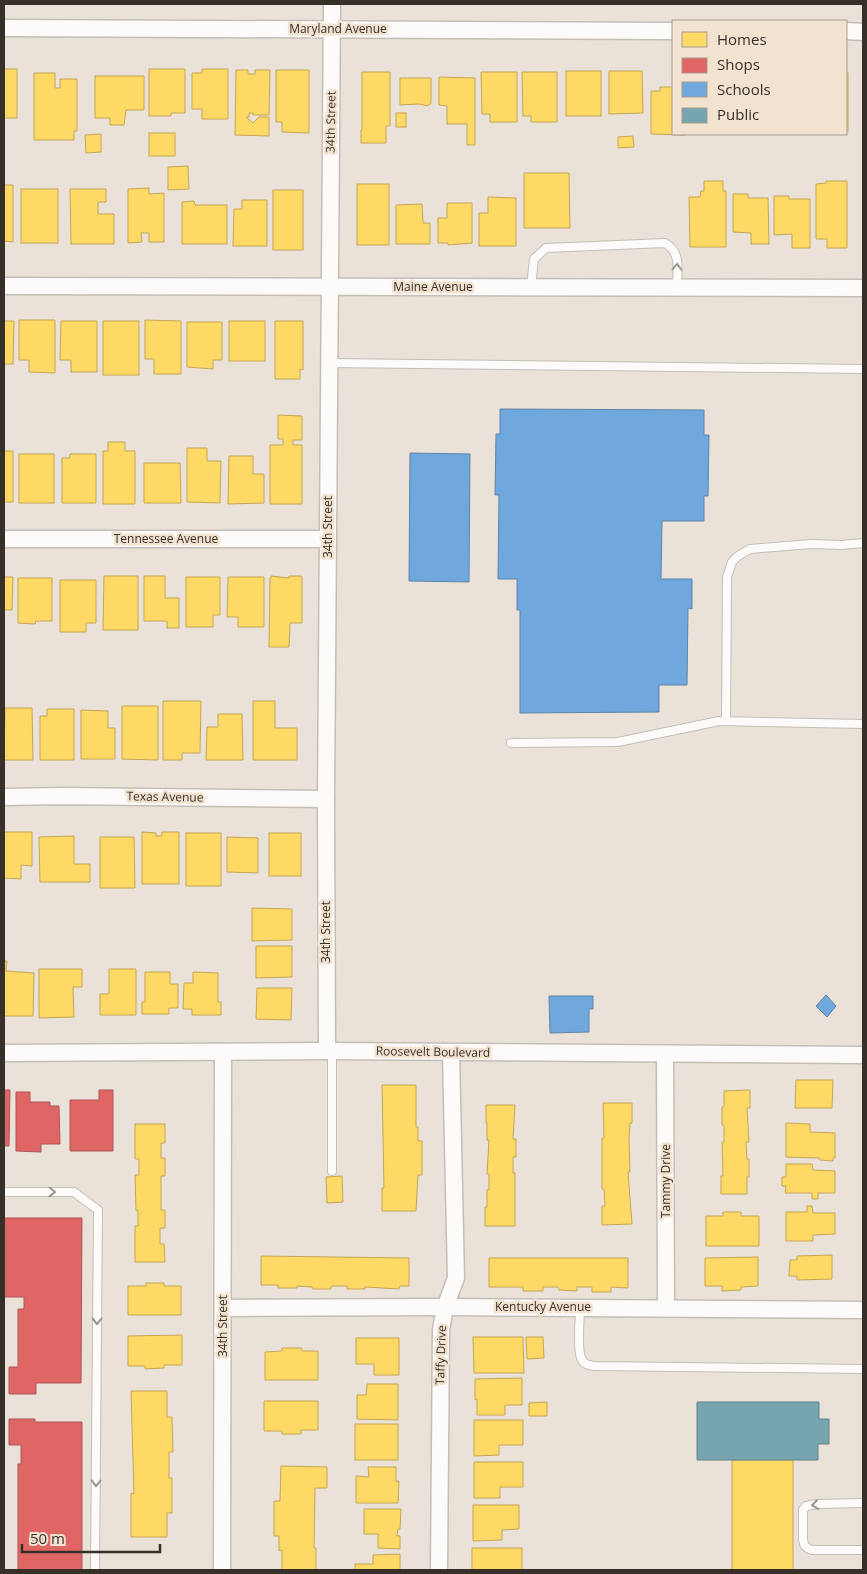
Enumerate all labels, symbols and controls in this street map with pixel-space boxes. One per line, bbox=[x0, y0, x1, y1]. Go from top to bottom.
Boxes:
street label: Maryland Avenue bbox=[289, 20, 387, 37]
legend bbox=[672, 20, 847, 135]
text: Homes bbox=[717, 29, 767, 49]
text: Shops bbox=[717, 54, 760, 74]
text: Schools bbox=[717, 79, 771, 99]
street label: 34th Street bbox=[321, 91, 340, 153]
text: Public bbox=[717, 104, 759, 124]
one-way arrow bbox=[672, 263, 682, 270]
street label: Maine Avenue bbox=[393, 278, 473, 295]
street label: 34th Street bbox=[319, 496, 336, 558]
street label: Tennessee Avenue bbox=[114, 530, 219, 547]
street label: Texas Avenue bbox=[126, 787, 204, 806]
street label: 34th Street bbox=[317, 901, 334, 963]
street label: Roosevelt Boulevard bbox=[376, 1042, 490, 1061]
street label: Tammy Drive bbox=[657, 1144, 674, 1218]
one-way arrow bbox=[49, 1187, 57, 1197]
street label: 34th Street bbox=[214, 1295, 231, 1357]
street label: Kentucky Avenue bbox=[495, 1298, 591, 1315]
one-way arrow bbox=[92, 1317, 102, 1325]
street label: Taffy Drive bbox=[431, 1325, 450, 1385]
one-way arrow bbox=[90, 1479, 101, 1487]
one-way arrow bbox=[810, 1499, 818, 1510]
scale bar bbox=[22, 1522, 160, 1554]
text: 50 m bbox=[30, 1528, 65, 1548]

